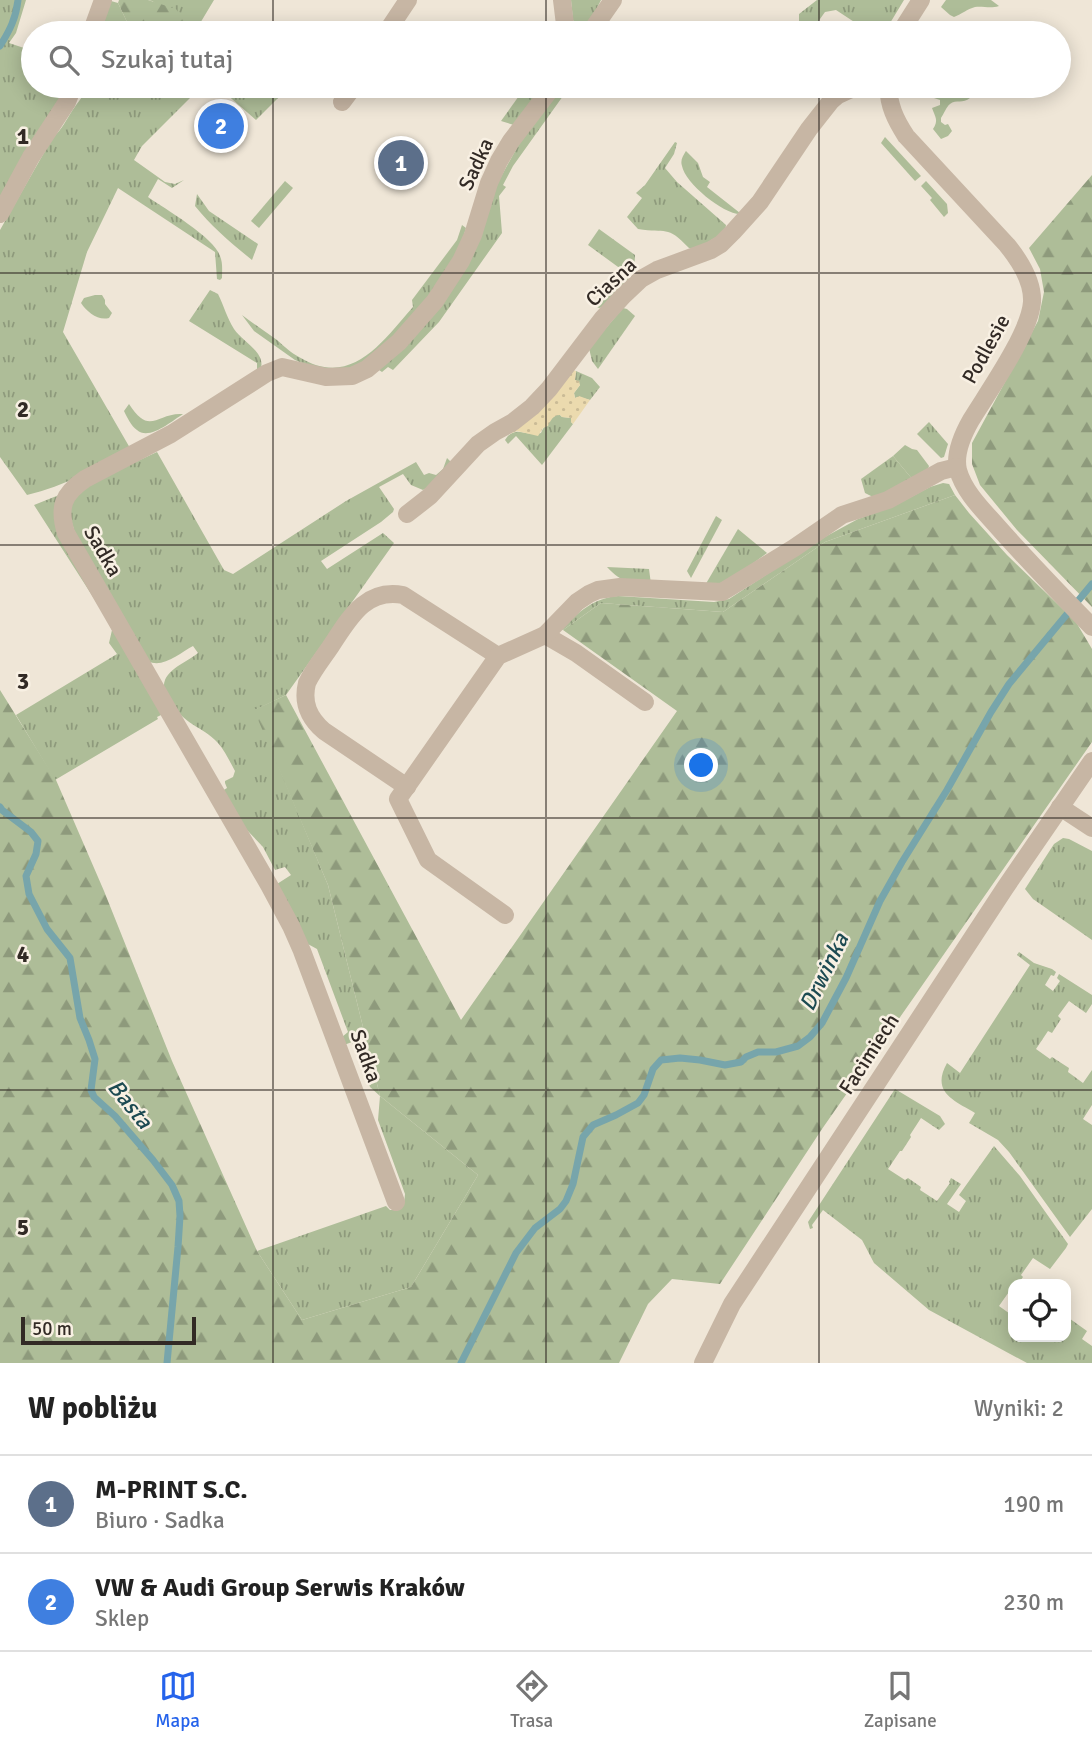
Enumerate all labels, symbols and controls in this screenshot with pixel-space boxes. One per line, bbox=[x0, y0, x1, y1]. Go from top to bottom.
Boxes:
search box bbox=[21, 21, 1071, 98]
icon: search bbox=[45, 41, 83, 79]
text: Szukaj tutaj bbox=[101, 44, 233, 76]
pin: 2 bbox=[198, 100, 244, 152]
text: 1 bbox=[17, 122, 29, 151]
street label: Sadka bbox=[453, 134, 499, 194]
pin: 1 bbox=[378, 137, 424, 189]
street label: Ciasna bbox=[580, 252, 642, 312]
street label: Podlesie bbox=[956, 310, 1016, 388]
text: 2 bbox=[17, 395, 29, 424]
street label: Sadka bbox=[78, 521, 128, 581]
text: 3 bbox=[17, 667, 29, 696]
your location bbox=[684, 748, 718, 782]
water label: Drwinka bbox=[793, 927, 856, 1016]
text: 4 bbox=[17, 940, 29, 969]
street label: Facimiech bbox=[833, 1009, 905, 1099]
street label: Sadka bbox=[344, 1026, 388, 1086]
water label: Basta bbox=[101, 1073, 160, 1136]
text: 5 bbox=[17, 1213, 29, 1242]
map controls bbox=[1008, 1279, 1071, 1342]
button: locate bbox=[1008, 1279, 1071, 1342]
scale bar bbox=[21, 1314, 196, 1346]
text: 50 m bbox=[32, 1317, 72, 1341]
text: W pobliżu bbox=[28, 1390, 157, 1427]
text: Wyniki: 2 bbox=[974, 1394, 1064, 1423]
text: M-PRINT S.C. bbox=[95, 1474, 248, 1506]
text: 1 bbox=[45, 1490, 57, 1519]
text: 190 m bbox=[1003, 1490, 1064, 1519]
text: Biuro · Sadka bbox=[95, 1506, 225, 1535]
text: VW & Audi Group Serwis Kraków bbox=[95, 1572, 465, 1604]
text: 2 bbox=[45, 1588, 57, 1617]
text: 230 m bbox=[1003, 1588, 1064, 1617]
text: Sklep bbox=[95, 1604, 149, 1633]
tab: Mapa bbox=[155, 1667, 200, 1733]
tab: Trasa bbox=[510, 1667, 553, 1733]
tab: Zapisane bbox=[864, 1667, 937, 1733]

